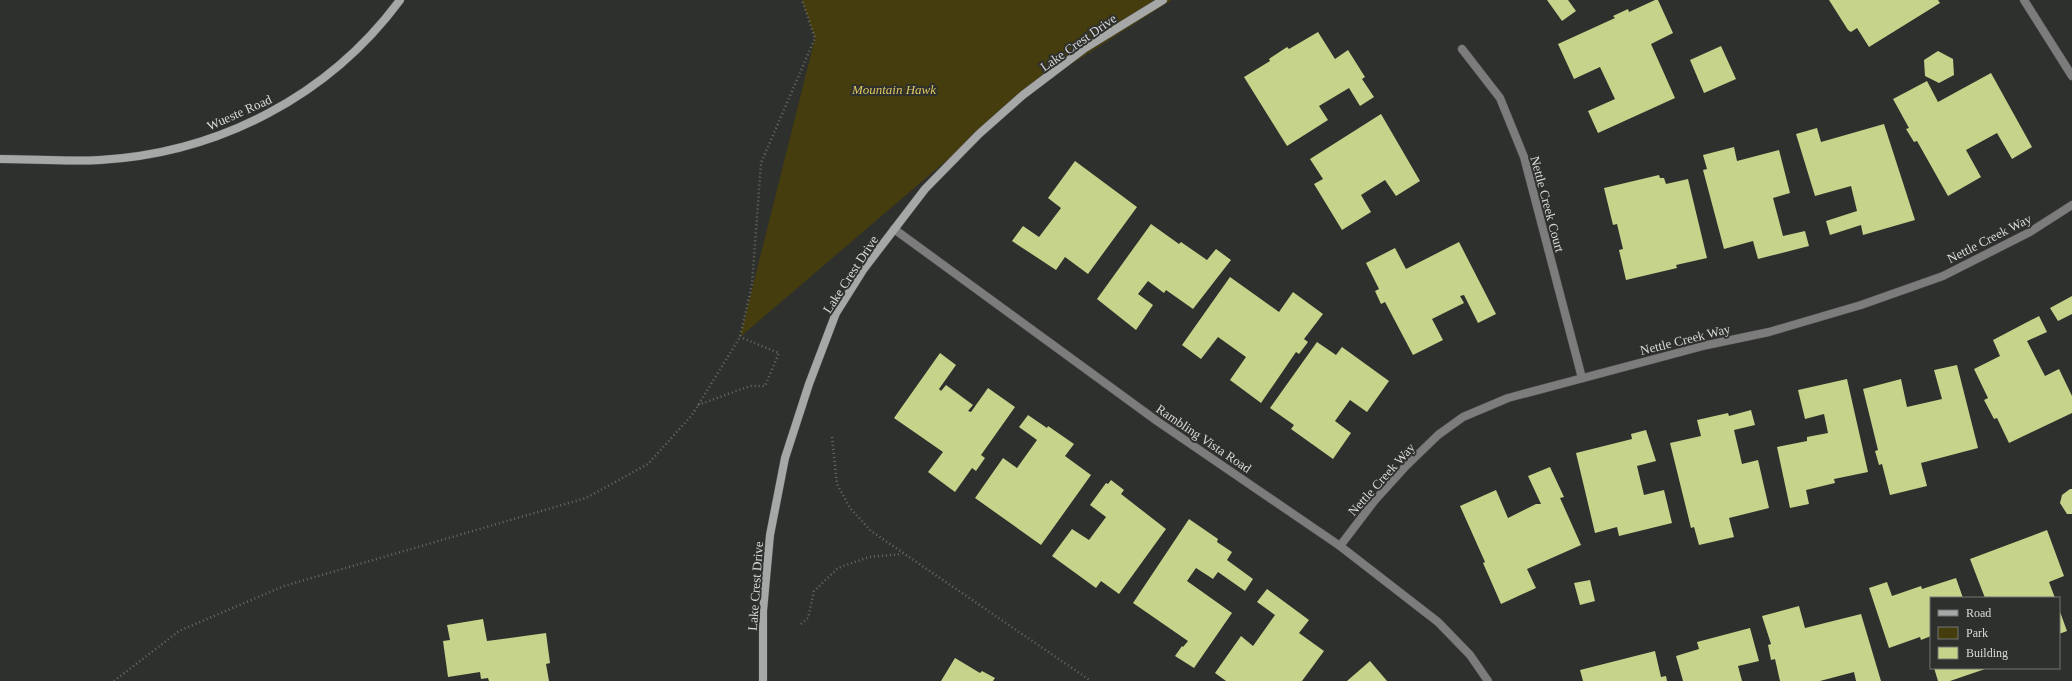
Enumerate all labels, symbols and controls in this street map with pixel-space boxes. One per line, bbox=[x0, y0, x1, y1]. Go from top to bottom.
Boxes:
street label: Lake Crest Drive bbox=[1037, 10, 1119, 74]
park label: Mountain Hawk bbox=[851, 82, 936, 97]
street label: Wueste Road bbox=[205, 91, 274, 133]
street label: Nettle Creek Court bbox=[1527, 154, 1568, 254]
street label: Nettle Creek Way bbox=[1945, 211, 2034, 266]
street label: Lake Crest Drive bbox=[820, 232, 881, 316]
street label: Nettle Creek Way bbox=[1638, 321, 1732, 358]
street label: Rambling Vista Road bbox=[1153, 401, 1255, 476]
street label: Nettle Creek Way bbox=[1345, 440, 1418, 519]
street label: Lake Crest Drive bbox=[745, 541, 766, 631]
legend bbox=[1930, 597, 2060, 669]
text: Road bbox=[1966, 606, 1991, 620]
text: Park bbox=[1966, 626, 1988, 640]
text: Building bbox=[1966, 646, 2008, 660]

